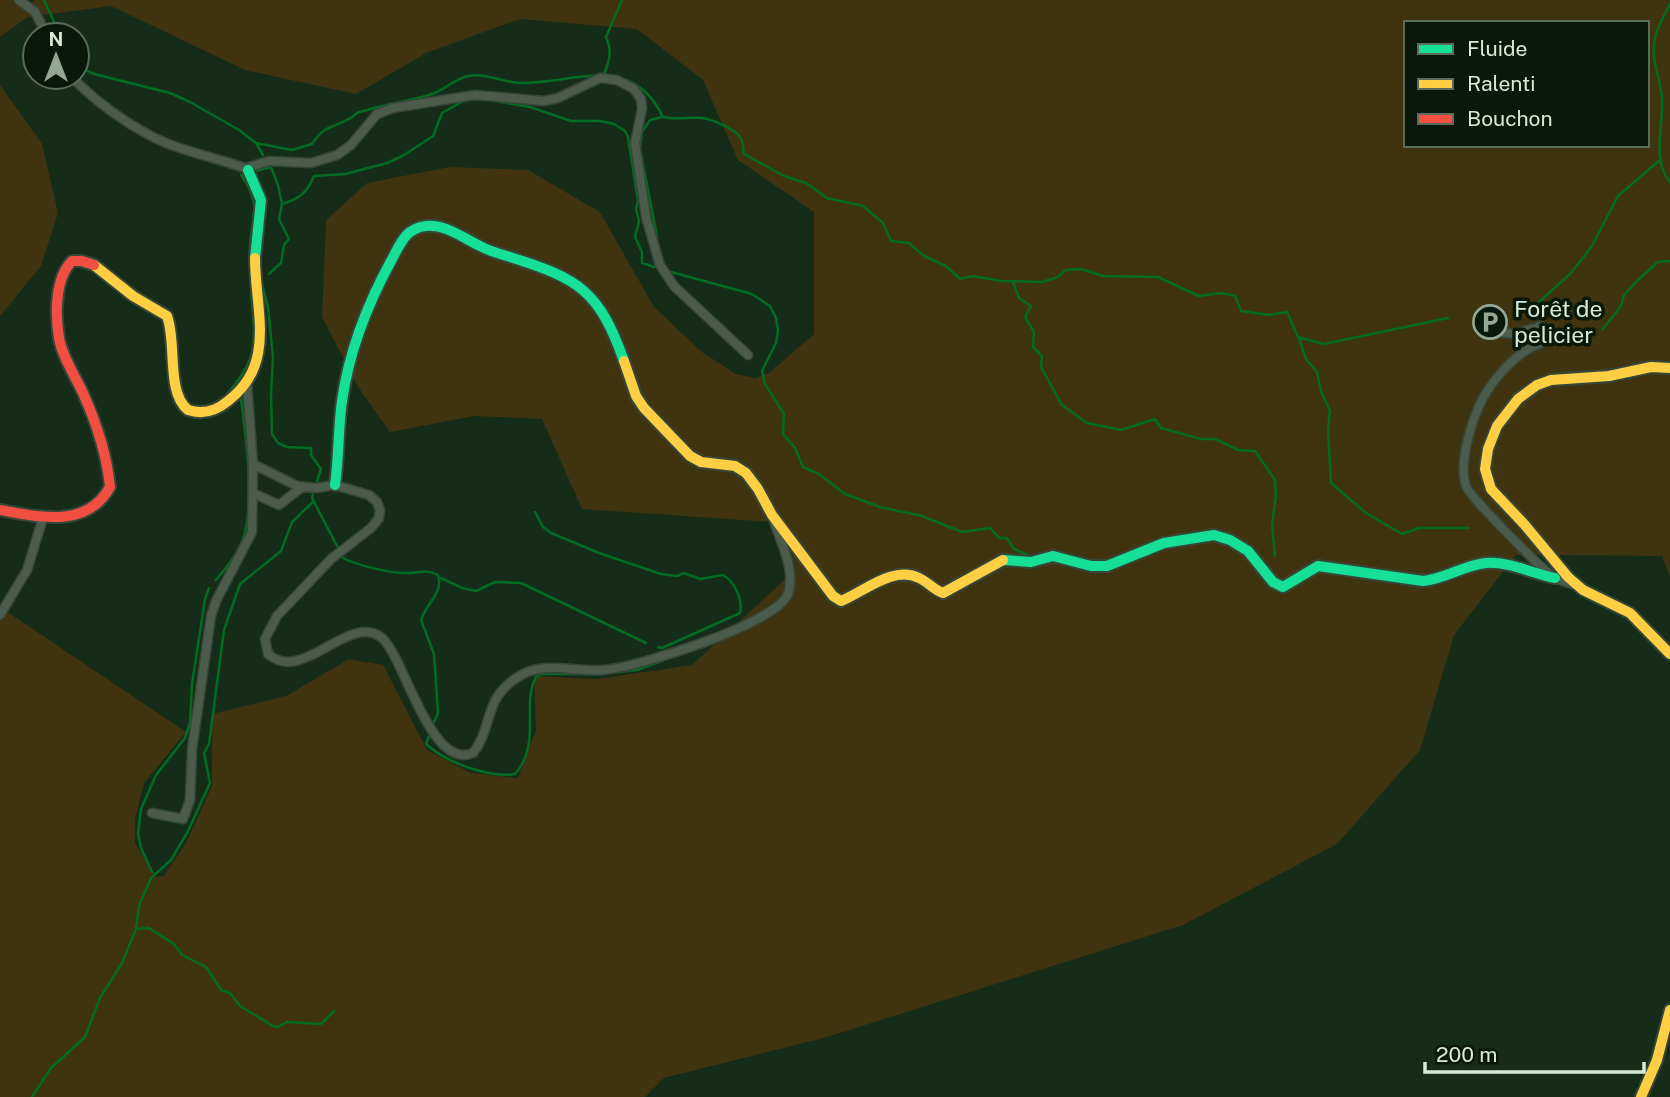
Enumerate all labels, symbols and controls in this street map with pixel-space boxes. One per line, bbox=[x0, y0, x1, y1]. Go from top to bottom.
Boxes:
north arrow bbox=[21, 21, 91, 91]
legend bbox=[1404, 21, 1649, 147]
text: N bbox=[49, 28, 63, 50]
text: Fluide bbox=[1467, 36, 1527, 61]
text: Ralenti bbox=[1467, 71, 1535, 96]
text: Bouchon bbox=[1467, 106, 1553, 131]
place label: Forêt de pelicier bbox=[1514, 295, 1603, 348]
parking icon: Forêt de pelicier bbox=[1471, 303, 1509, 341]
scale bar bbox=[1425, 1030, 1644, 1074]
text: 200 m bbox=[1436, 1042, 1497, 1067]

